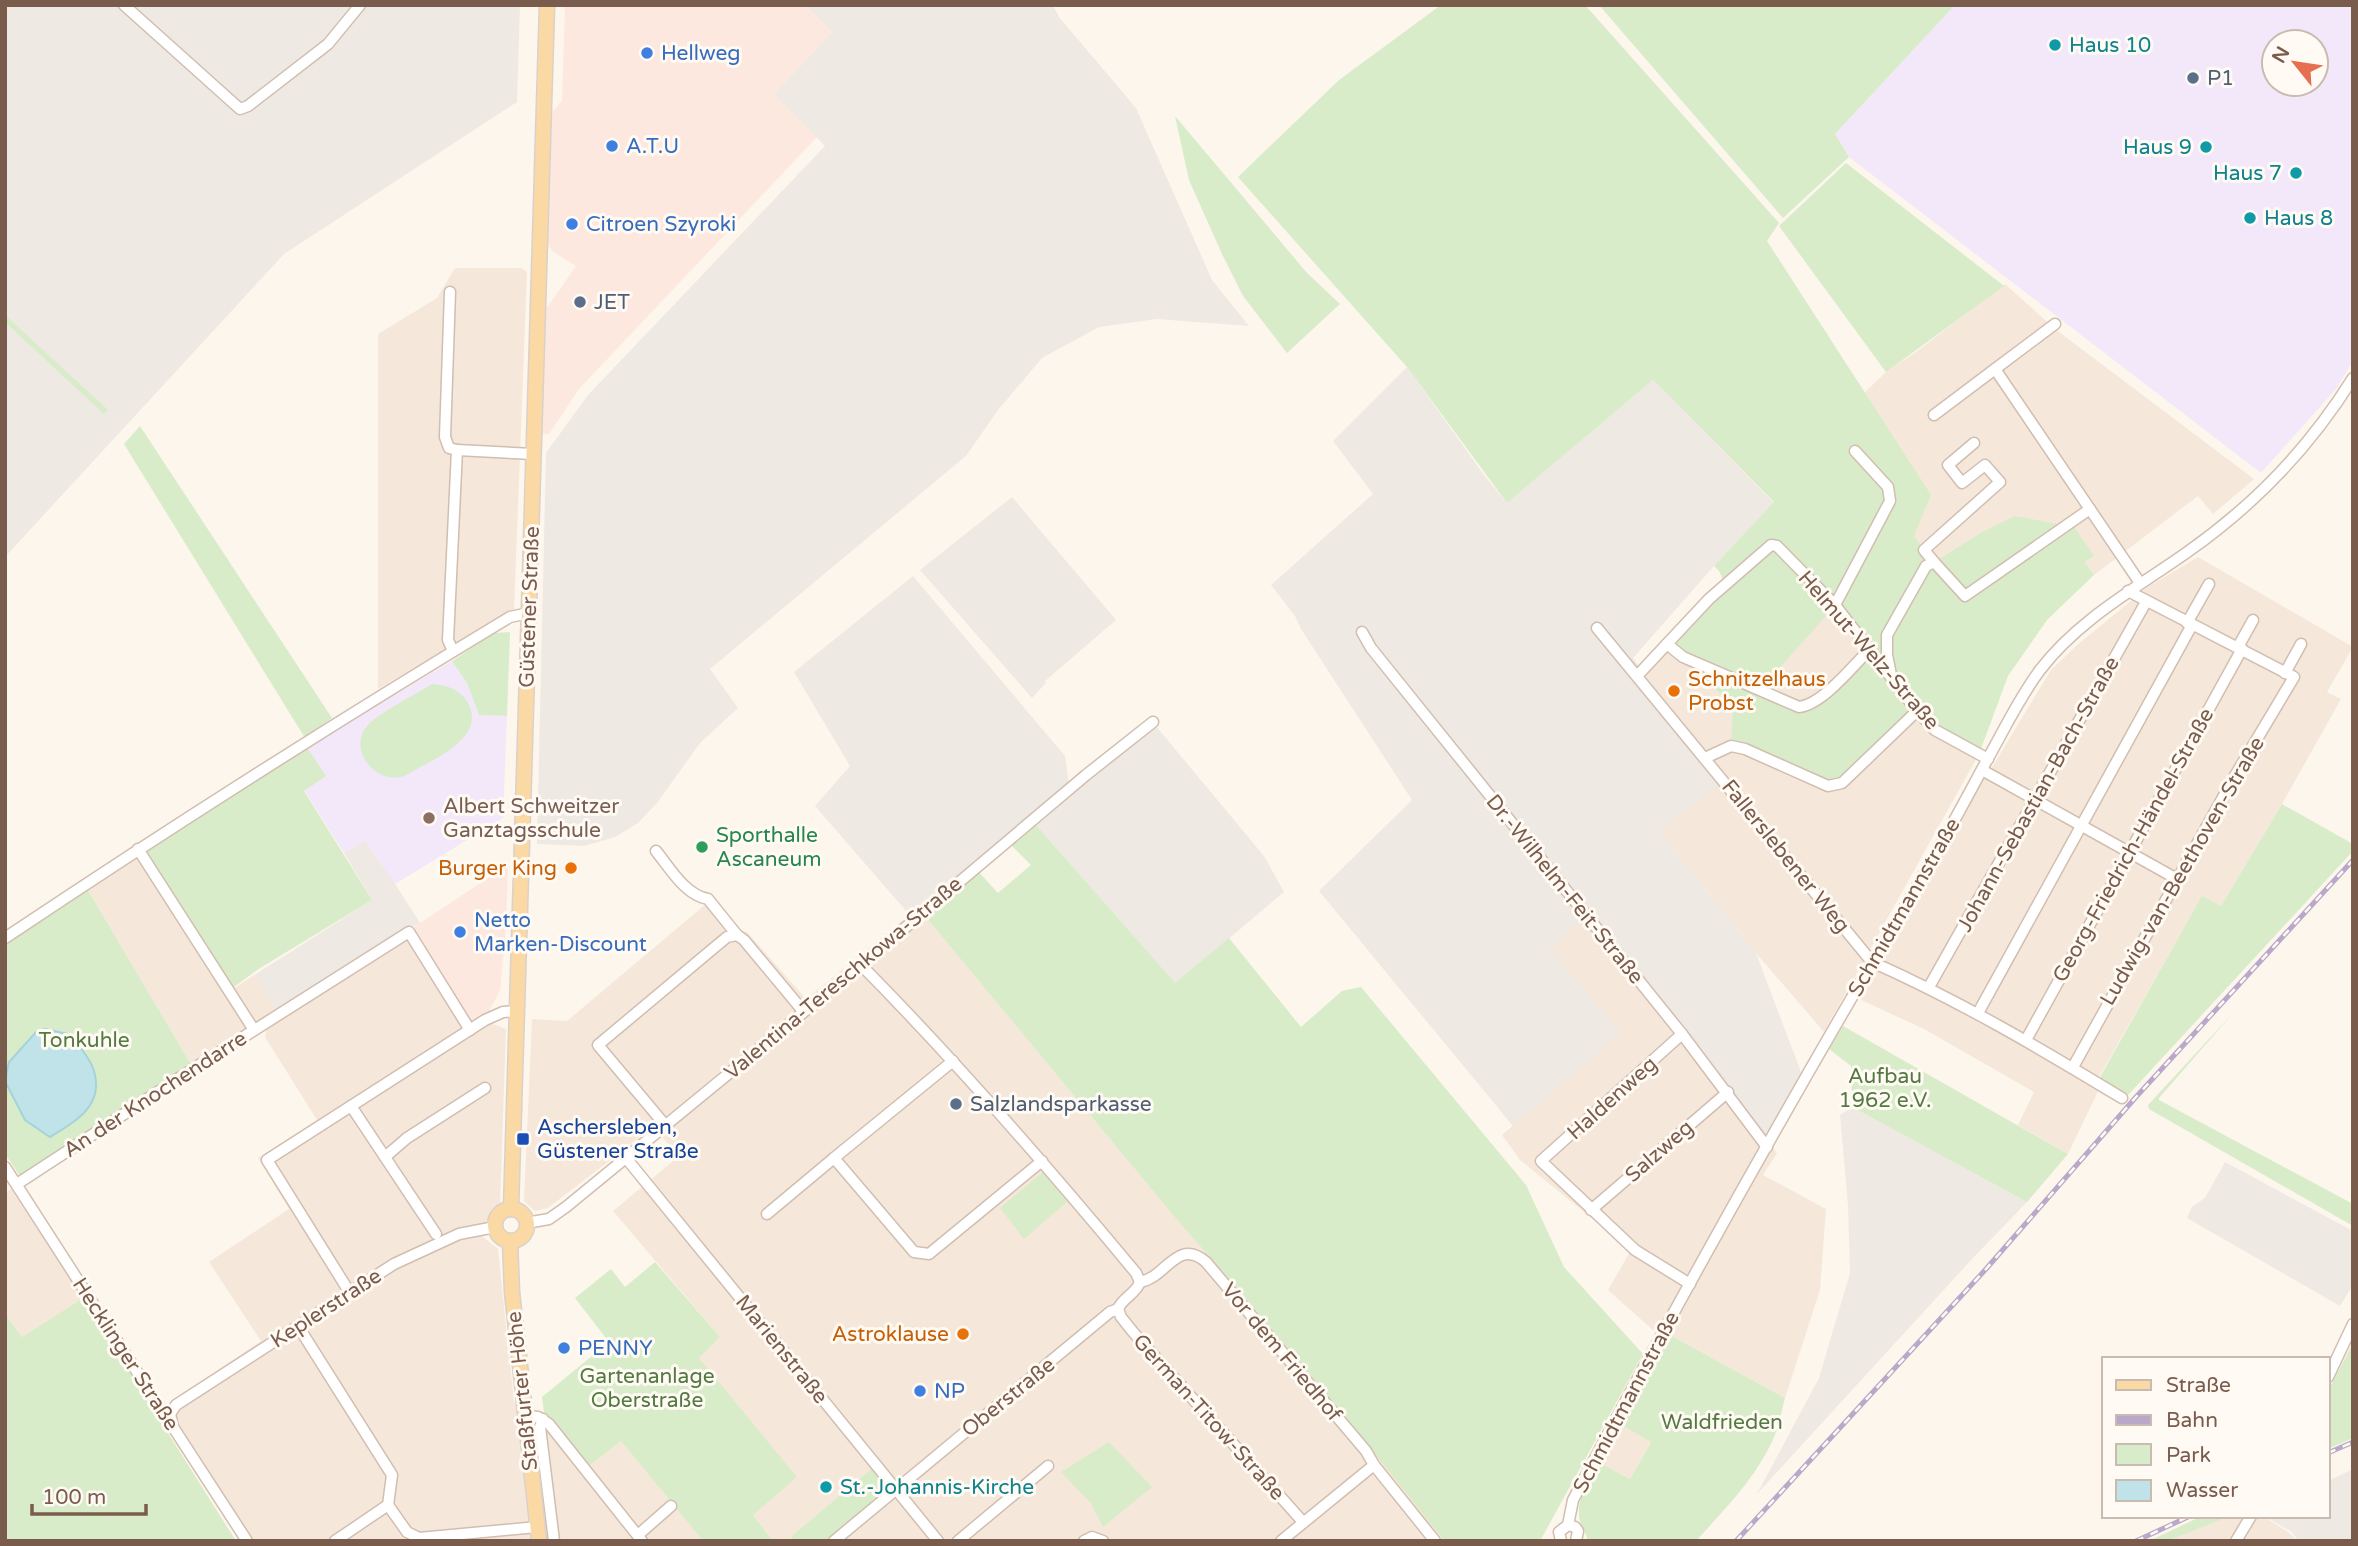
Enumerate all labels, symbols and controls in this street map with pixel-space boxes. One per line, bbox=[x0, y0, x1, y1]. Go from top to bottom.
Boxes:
north arrow bbox=[2260, 28, 2330, 98]
place label: Haus 10 bbox=[2069, 33, 2151, 58]
marker: Haus 10 bbox=[2047, 37, 2063, 53]
place label: Hellweg bbox=[661, 41, 741, 66]
text: N bbox=[2268, 43, 2294, 67]
marker: Hellweg bbox=[639, 45, 655, 61]
place label: P1 bbox=[2207, 66, 2234, 91]
marker: P1 bbox=[2185, 70, 2201, 86]
place label: A.T.U bbox=[626, 134, 679, 159]
place label: Haus 9 bbox=[2123, 135, 2192, 160]
marker: A.T.U bbox=[604, 138, 620, 154]
marker: Haus 9 bbox=[2198, 139, 2214, 155]
place label: Haus 7 bbox=[2213, 161, 2282, 186]
marker: Haus 7 bbox=[2288, 165, 2304, 181]
place label: Haus 8 bbox=[2264, 206, 2333, 231]
marker: Haus 8 bbox=[2242, 210, 2258, 226]
place label: Citroen Szyroki bbox=[586, 212, 736, 237]
marker: Citroen Szyroki bbox=[564, 216, 580, 232]
place label: JET bbox=[594, 290, 630, 315]
marker: JET bbox=[572, 294, 588, 310]
street label: Güstener Straße bbox=[514, 526, 545, 688]
street label: Helmut-Welz-Straße bbox=[1793, 566, 1944, 735]
street label: Johann-Sebastian-Bach-Straße bbox=[1952, 652, 2125, 936]
place label: Schnitzelhaus Probst bbox=[1688, 667, 1826, 716]
marker: Schnitzelhaus Probst bbox=[1666, 683, 1682, 699]
street label: Georg-Friedrich-Händel-Straße bbox=[2048, 704, 2219, 987]
street label: Ludwig-van-Beethoven-Straße bbox=[2095, 732, 2270, 1010]
street label: Fallerslebener Weg bbox=[1716, 775, 1855, 938]
street label: Dr.-Wilhelm-Feit-Straße bbox=[1480, 790, 1649, 989]
place label: Albert Schweitzer Ganztagsschule bbox=[443, 794, 619, 843]
marker: Albert Schweitzer Ganztagsschule bbox=[421, 810, 437, 826]
street label: Schmidtmannstraße bbox=[1843, 813, 1966, 1001]
place label: Sporthalle Ascaneum bbox=[716, 823, 821, 872]
marker: Sporthalle Ascaneum bbox=[694, 839, 710, 855]
place label: Burger King bbox=[438, 856, 557, 881]
marker: Burger King bbox=[563, 860, 579, 876]
street label: Valentina-Tereschkowa-Straße bbox=[720, 872, 967, 1085]
place label: Netto Marken-Discount bbox=[474, 908, 647, 957]
marker: Netto Marken-Discount bbox=[452, 924, 468, 940]
street label: An der Knochendarre bbox=[59, 1026, 252, 1163]
park label: Tonkuhle bbox=[38, 1028, 130, 1053]
street label: Haldenweg bbox=[1562, 1052, 1662, 1145]
park label: Aufbau 1962 e.V. bbox=[1839, 1064, 1931, 1113]
place label: Salzlandsparkasse bbox=[970, 1092, 1152, 1117]
marker: Salzlandsparkasse bbox=[948, 1096, 964, 1112]
place label: Aschersleben, Güstener Straße bbox=[537, 1115, 699, 1164]
street label: Salzweg bbox=[1620, 1115, 1698, 1188]
marker: Aschersleben, Güstener Straße bbox=[515, 1131, 531, 1147]
street label: Keplerstraße bbox=[266, 1263, 386, 1353]
street label: Hecklinger Straße bbox=[67, 1273, 184, 1435]
street label: Vor dem Friedhof bbox=[1216, 1278, 1347, 1427]
street label: Marienstraße bbox=[730, 1290, 833, 1409]
street label: Schmidtmannstraße bbox=[1568, 1307, 1685, 1497]
street label: Staßfurter Höhe bbox=[502, 1310, 543, 1472]
place label: Astroklause bbox=[832, 1322, 949, 1347]
marker: Astroklause bbox=[955, 1326, 971, 1342]
street label: German-Titow-Straße bbox=[1127, 1329, 1290, 1506]
place label: PENNY bbox=[578, 1336, 653, 1361]
marker: PENNY bbox=[556, 1340, 572, 1356]
street label: Oberstraße bbox=[957, 1352, 1060, 1443]
legend bbox=[2102, 1357, 2330, 1518]
park label: Gartenanlage Oberstraße bbox=[579, 1364, 715, 1413]
text: Straße bbox=[2166, 1373, 2231, 1398]
place label: NP bbox=[934, 1379, 965, 1404]
marker: NP bbox=[912, 1383, 928, 1399]
text: Bahn bbox=[2166, 1408, 2218, 1433]
park label: Waldfrieden bbox=[1661, 1410, 1783, 1435]
text: Park bbox=[2166, 1443, 2211, 1468]
scale bar bbox=[32, 1472, 145, 1516]
place label: St.-Johannis-Kirche bbox=[840, 1475, 1034, 1500]
text: Wasser bbox=[2166, 1478, 2238, 1503]
marker: St.-Johannis-Kirche bbox=[818, 1479, 834, 1495]
text: 100 m bbox=[42, 1485, 106, 1510]

